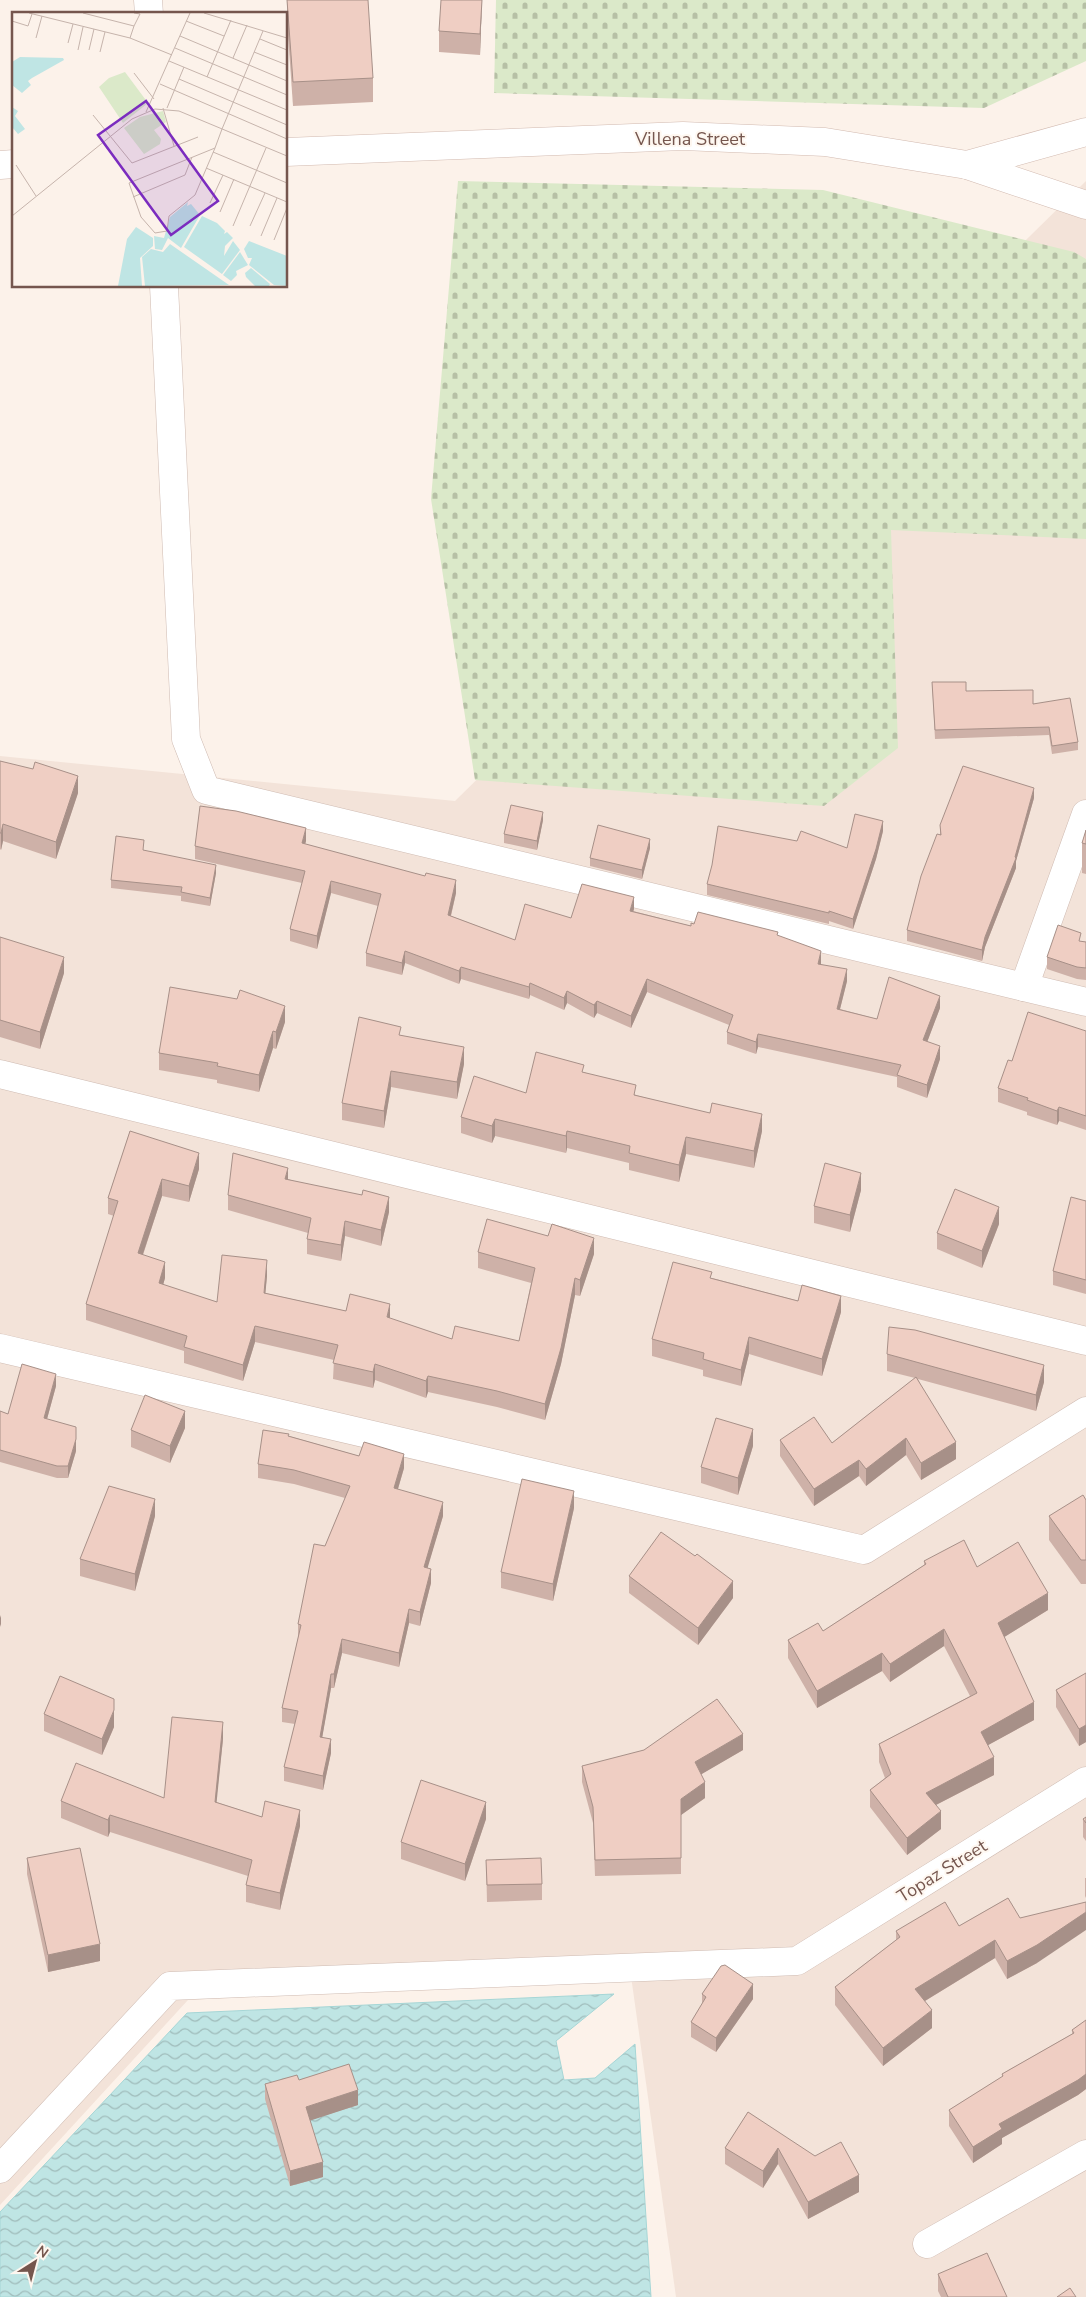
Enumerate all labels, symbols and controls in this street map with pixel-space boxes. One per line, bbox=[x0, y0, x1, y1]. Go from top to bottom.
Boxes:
inset map bbox=[12, 12, 288, 288]
street label: Villena Street bbox=[634, 127, 746, 151]
street label: Topaz Street bbox=[893, 1834, 992, 1908]
north arrow bbox=[10, 2237, 60, 2287]
text: N bbox=[33, 2241, 52, 2263]

